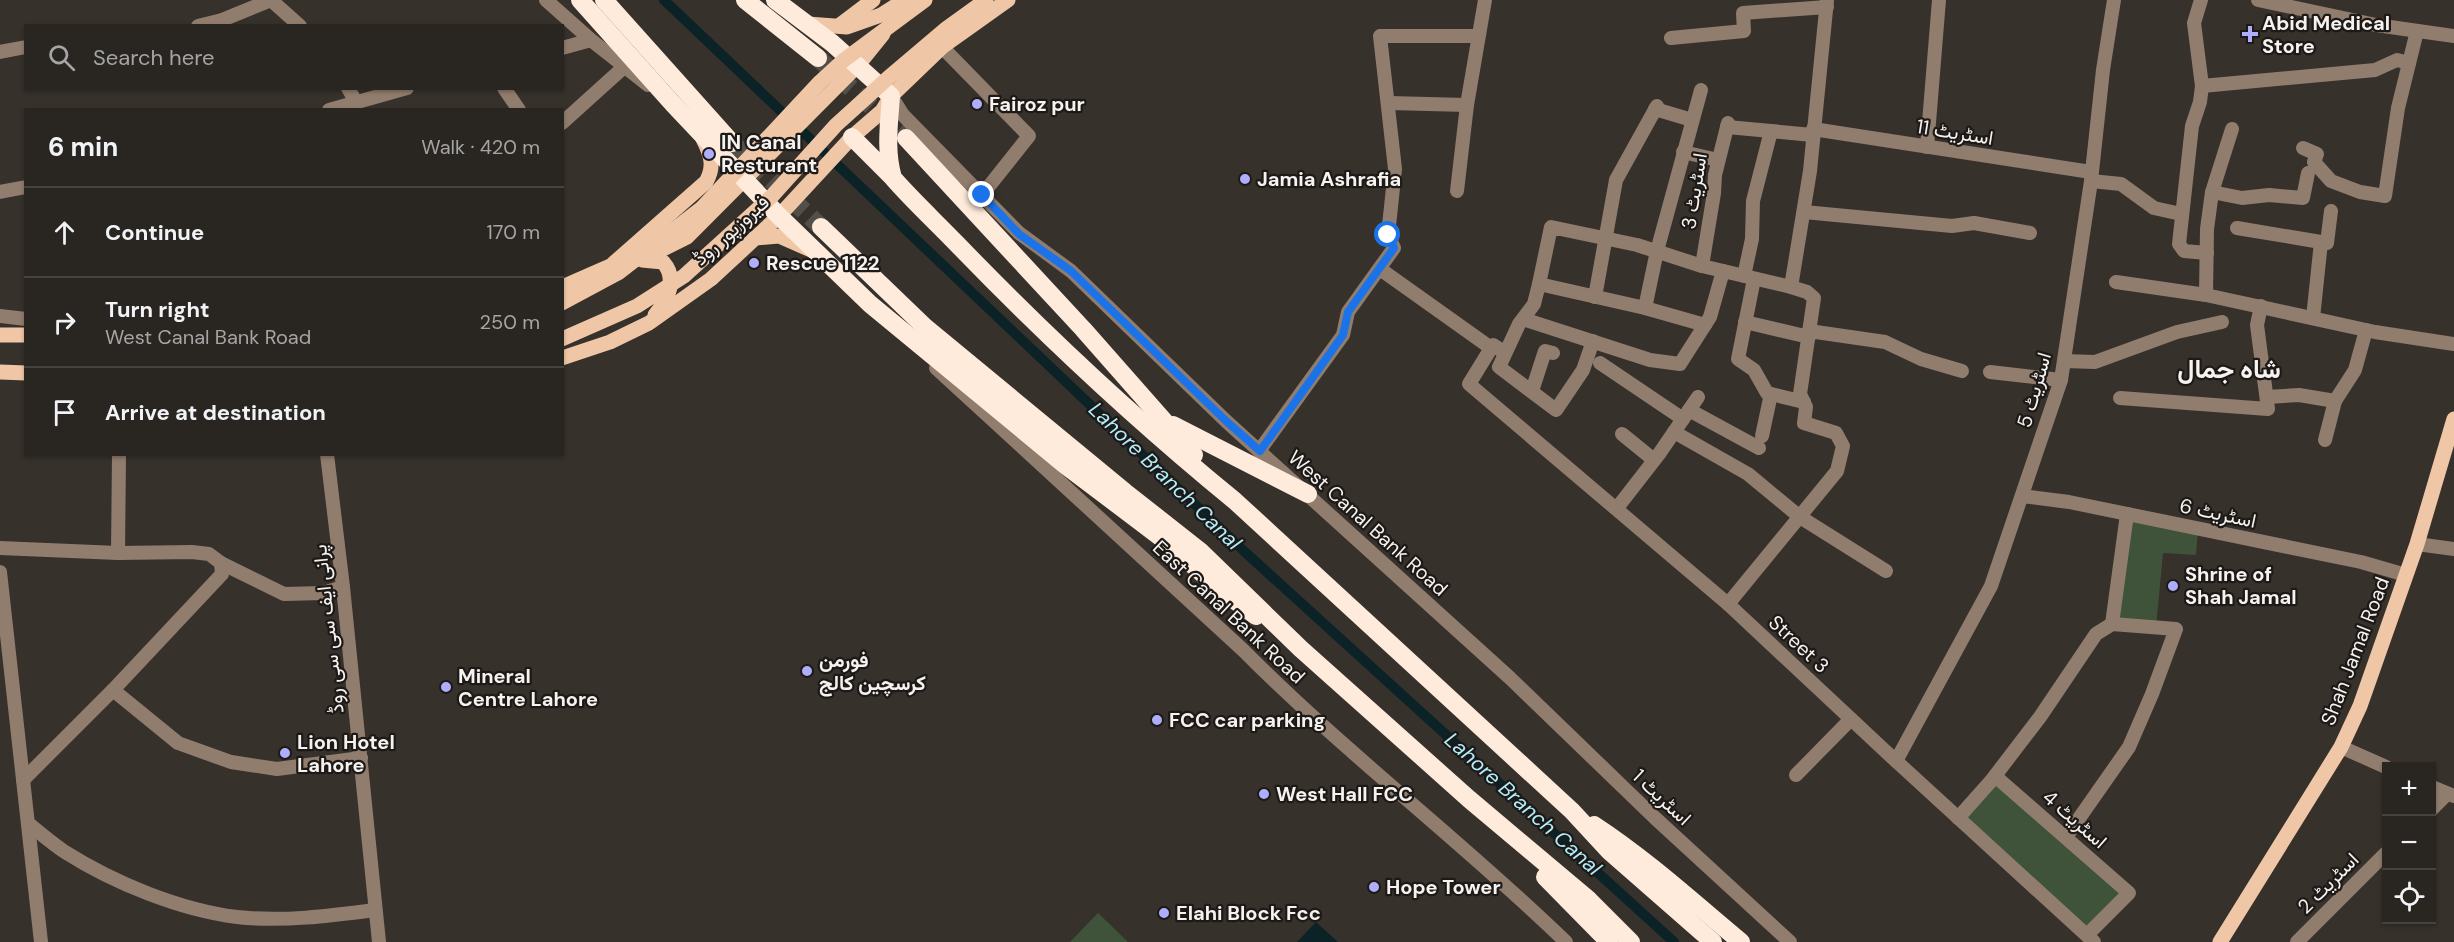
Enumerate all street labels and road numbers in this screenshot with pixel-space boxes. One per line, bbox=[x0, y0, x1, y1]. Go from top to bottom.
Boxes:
street label: اسٹریٹ 11 bbox=[1915, 113, 1995, 151]
street label: اسٹریٹ 3 bbox=[1675, 151, 1713, 231]
street label: فیروزپور روڈ bbox=[688, 189, 775, 272]
street label: اسٹریٹ 5 bbox=[2011, 349, 2057, 431]
street label: West Canal Bank Road bbox=[1283, 444, 1453, 602]
street label: اسٹریٹ 6 bbox=[2177, 492, 2259, 534]
street label: East Canal Bank Road bbox=[1147, 535, 1311, 689]
street label: پرانی ایف سی سی روڈ bbox=[306, 543, 351, 715]
street label: Shah Jamal Road bbox=[2315, 573, 2395, 729]
street label: Street 3 bbox=[1763, 609, 1835, 679]
street label: اسٹریٹ 1 bbox=[1627, 763, 1697, 831]
street label: اسٹریٹ 4 bbox=[2037, 784, 2113, 854]
street label: اسٹریٹ 2 bbox=[2292, 847, 2364, 919]

